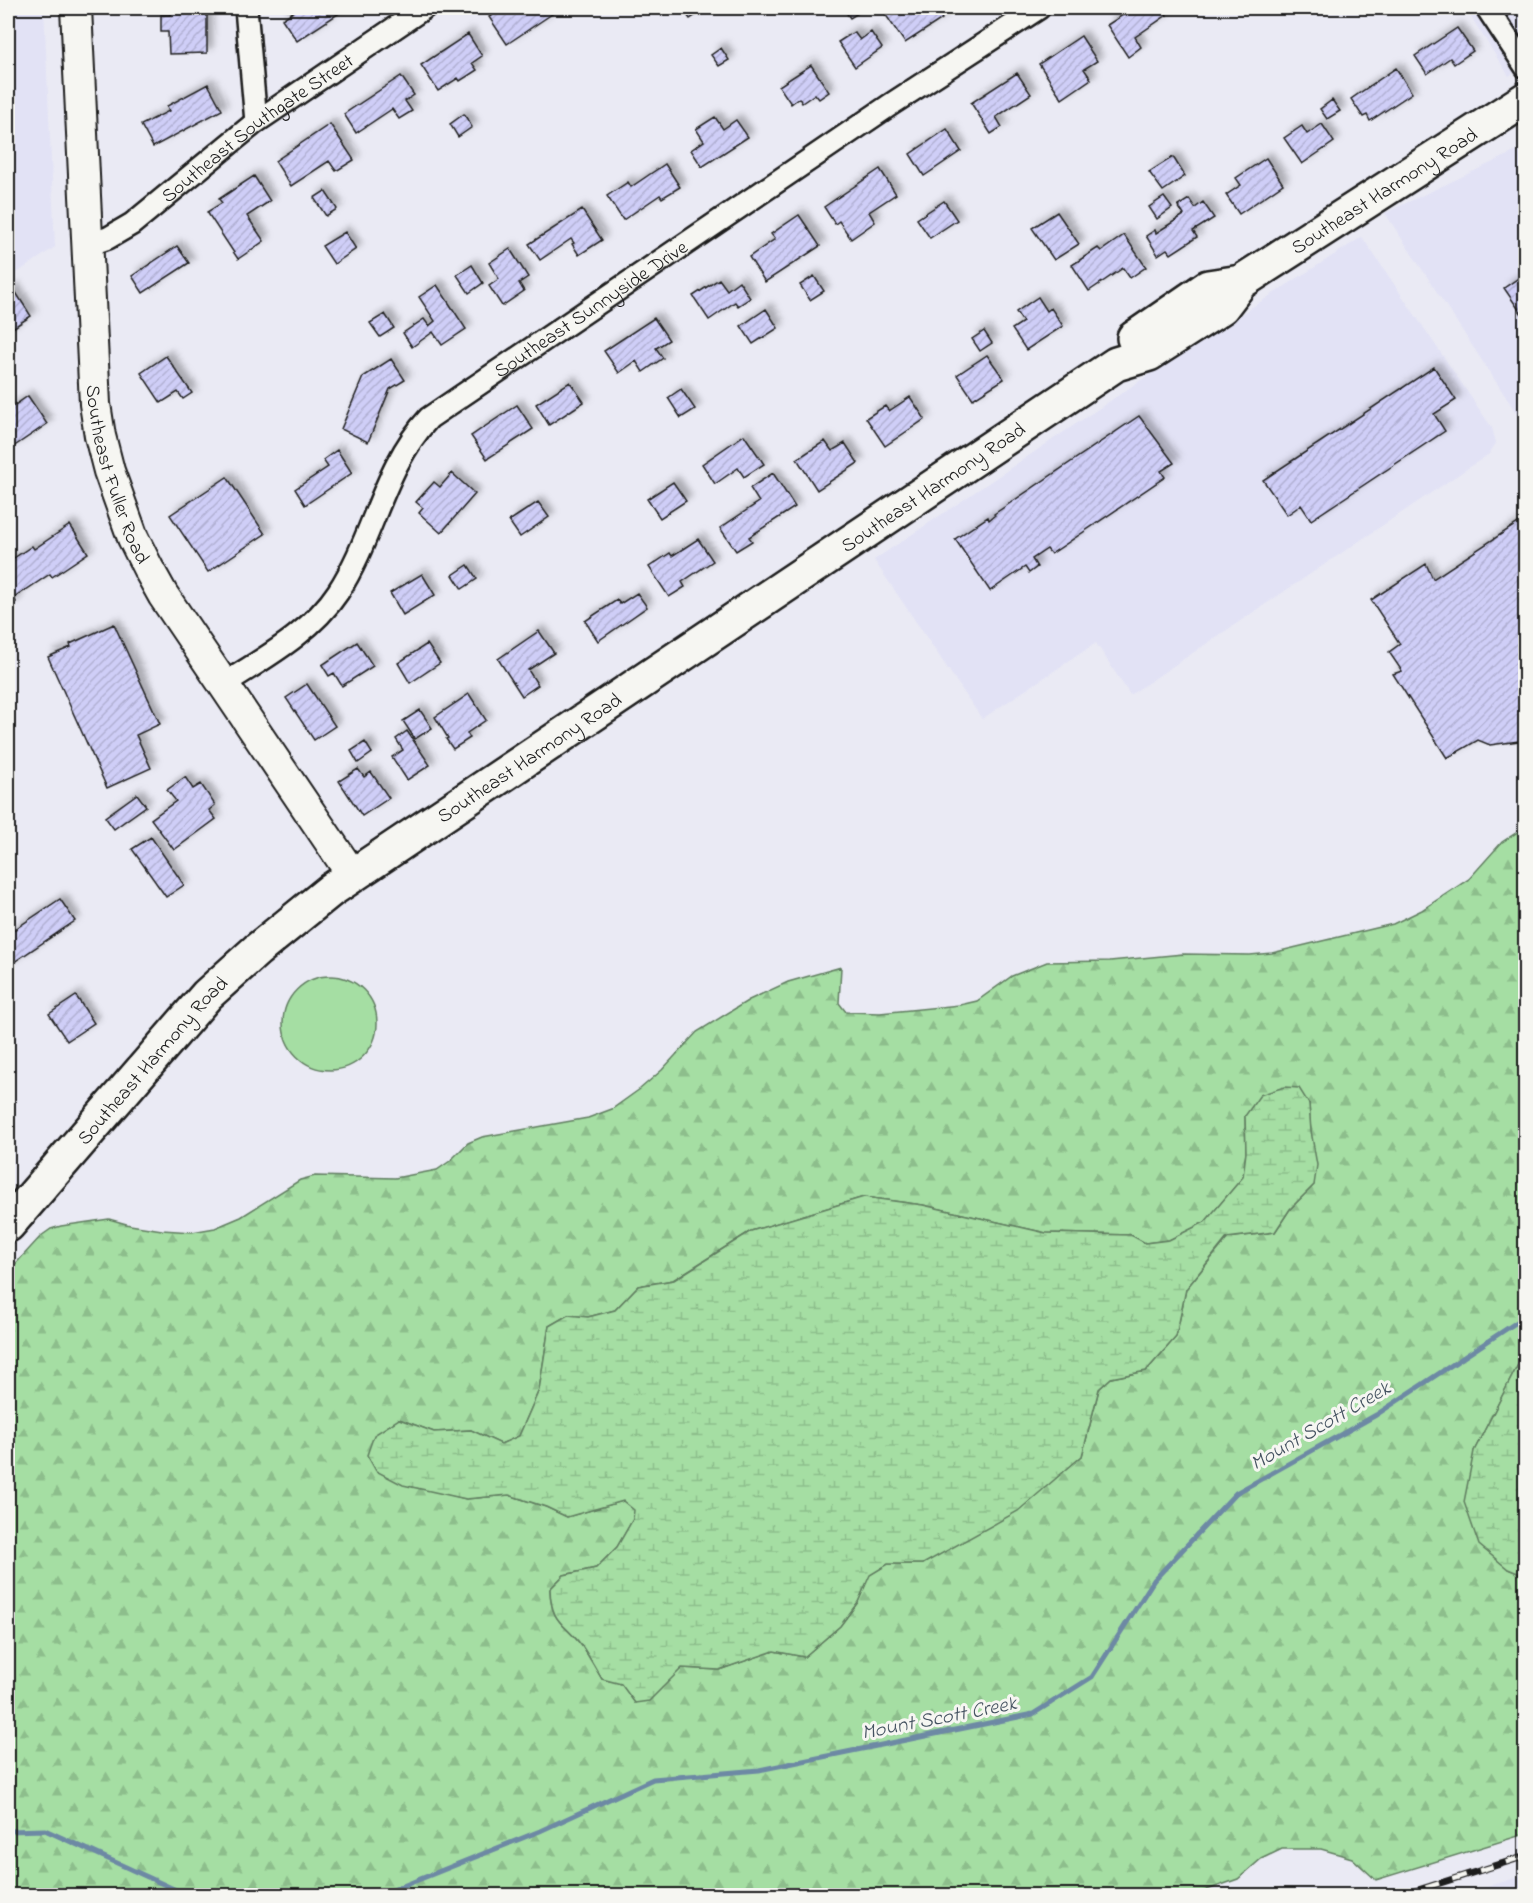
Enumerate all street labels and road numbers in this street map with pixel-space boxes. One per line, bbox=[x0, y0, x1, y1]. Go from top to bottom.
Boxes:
street label: Southeast Southgate Street bbox=[156, 48, 361, 211]
street label: Southeast Harmony Road bbox=[1286, 122, 1484, 263]
street label: Southeast Sunnyside Drive bbox=[489, 234, 695, 387]
street label: Southeast Fuller Road bbox=[77, 384, 156, 570]
street label: Southeast Harmony Road bbox=[836, 417, 1032, 561]
street label: Southeast Harmony Road bbox=[432, 687, 628, 832]
street label: Southeast Harmony Road bbox=[71, 971, 236, 1152]

